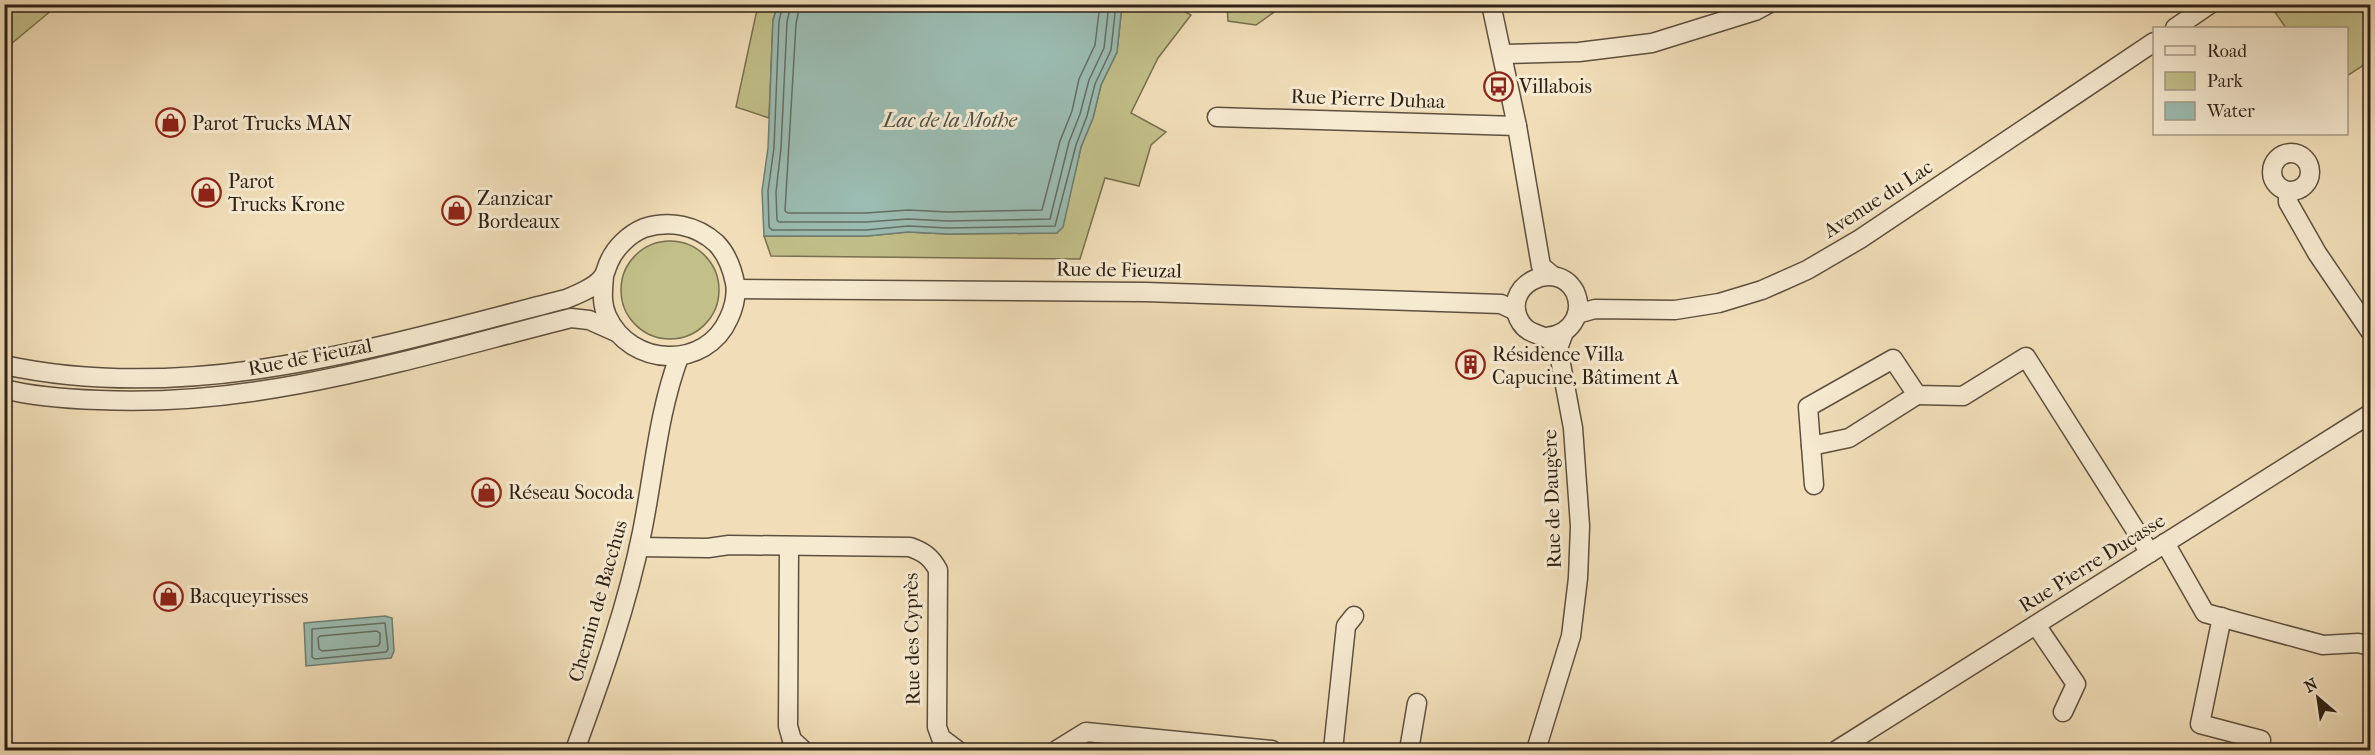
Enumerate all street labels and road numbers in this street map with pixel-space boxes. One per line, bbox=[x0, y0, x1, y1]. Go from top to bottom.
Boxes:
street label: Rue Pierre Duhaa bbox=[1290, 85, 1446, 113]
street label: Avenue du Lac bbox=[1818, 155, 1937, 243]
street label: Rue de Fieuzal bbox=[1056, 257, 1183, 283]
street label: Rue de Fieuzal bbox=[246, 334, 374, 380]
street label: Rue de Daugère bbox=[1538, 429, 1566, 569]
street label: Rue Pierre Ducasse bbox=[2015, 509, 2169, 617]
street label: Chemin de Bacchus bbox=[564, 517, 632, 685]
street label: Rue des Cyprès bbox=[899, 573, 925, 705]

